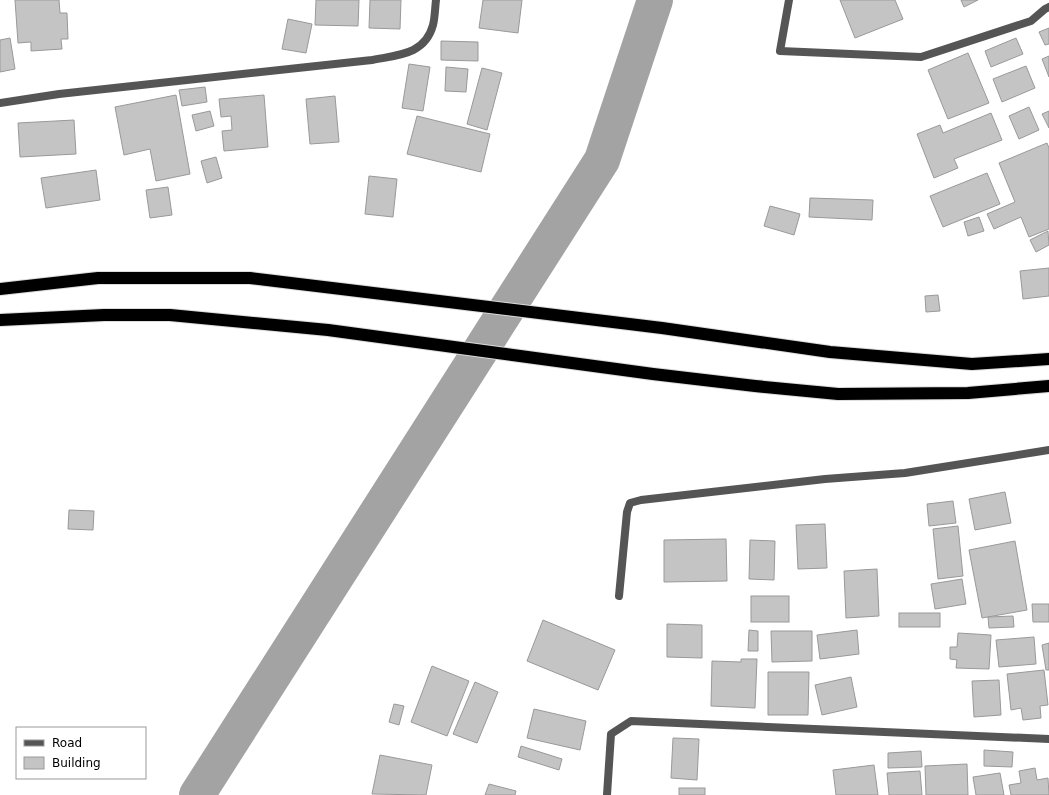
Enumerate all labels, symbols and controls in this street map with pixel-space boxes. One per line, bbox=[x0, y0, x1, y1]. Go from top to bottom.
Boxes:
legend bbox=[16, 727, 146, 779]
text: Road bbox=[52, 736, 82, 750]
text: Building bbox=[52, 756, 101, 770]

